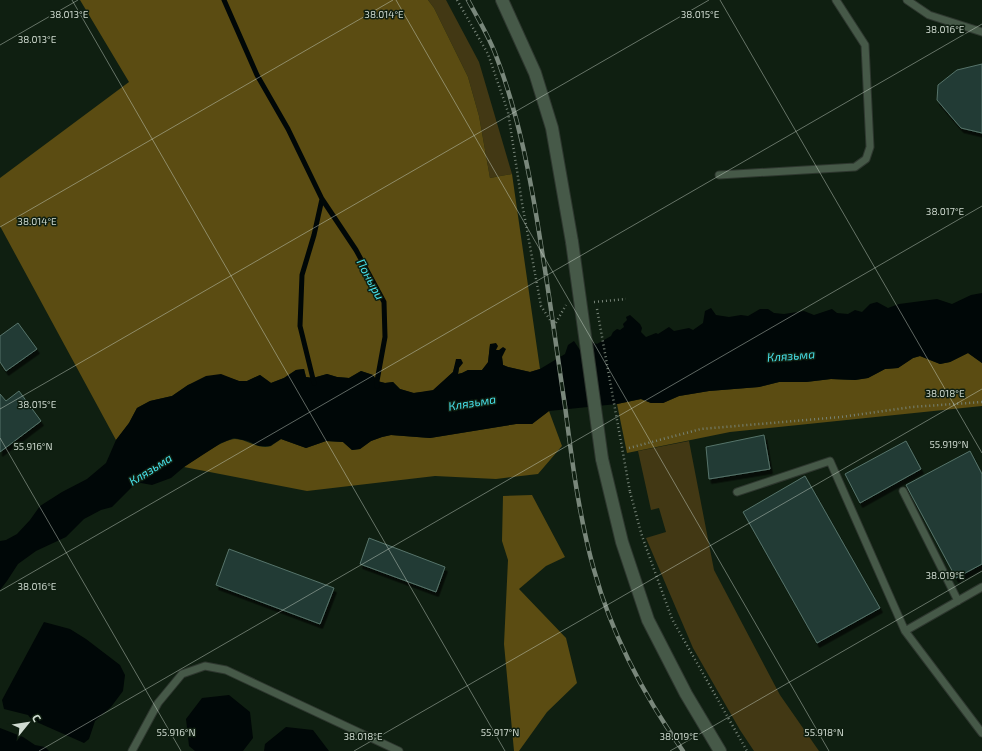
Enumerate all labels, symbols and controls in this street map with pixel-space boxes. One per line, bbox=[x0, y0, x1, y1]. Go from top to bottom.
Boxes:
text: 38.013°E bbox=[50, 8, 89, 20]
text: 38.014°E bbox=[364, 8, 404, 20]
text: 38.015°E bbox=[681, 8, 720, 20]
text: 38.016°E bbox=[926, 23, 965, 35]
text: 38.013°E bbox=[18, 33, 57, 45]
text: 38.017°E bbox=[926, 205, 965, 217]
text: 38.014°E bbox=[17, 215, 57, 227]
water label: Поныри bbox=[354, 256, 388, 302]
water label: Клязьма bbox=[766, 346, 816, 364]
text: 38.018°E bbox=[925, 387, 965, 399]
water label: Клязьма bbox=[447, 391, 497, 413]
text: 38.015°E bbox=[18, 398, 57, 410]
text: 55.919°N bbox=[929, 438, 969, 450]
text: 55.916°N bbox=[13, 440, 53, 452]
water label: Клязьма bbox=[126, 450, 174, 488]
text: 38.019°E bbox=[926, 569, 965, 581]
text: 38.016°E bbox=[18, 580, 57, 592]
north arrow bbox=[8, 703, 48, 743]
text: С bbox=[30, 712, 45, 724]
text: 55.916°N bbox=[156, 726, 196, 738]
text: 55.917°N bbox=[481, 726, 519, 738]
text: 55.918°N bbox=[804, 726, 844, 738]
text: 38.018°E bbox=[343, 730, 383, 742]
text: 38.019°E bbox=[660, 730, 699, 742]

